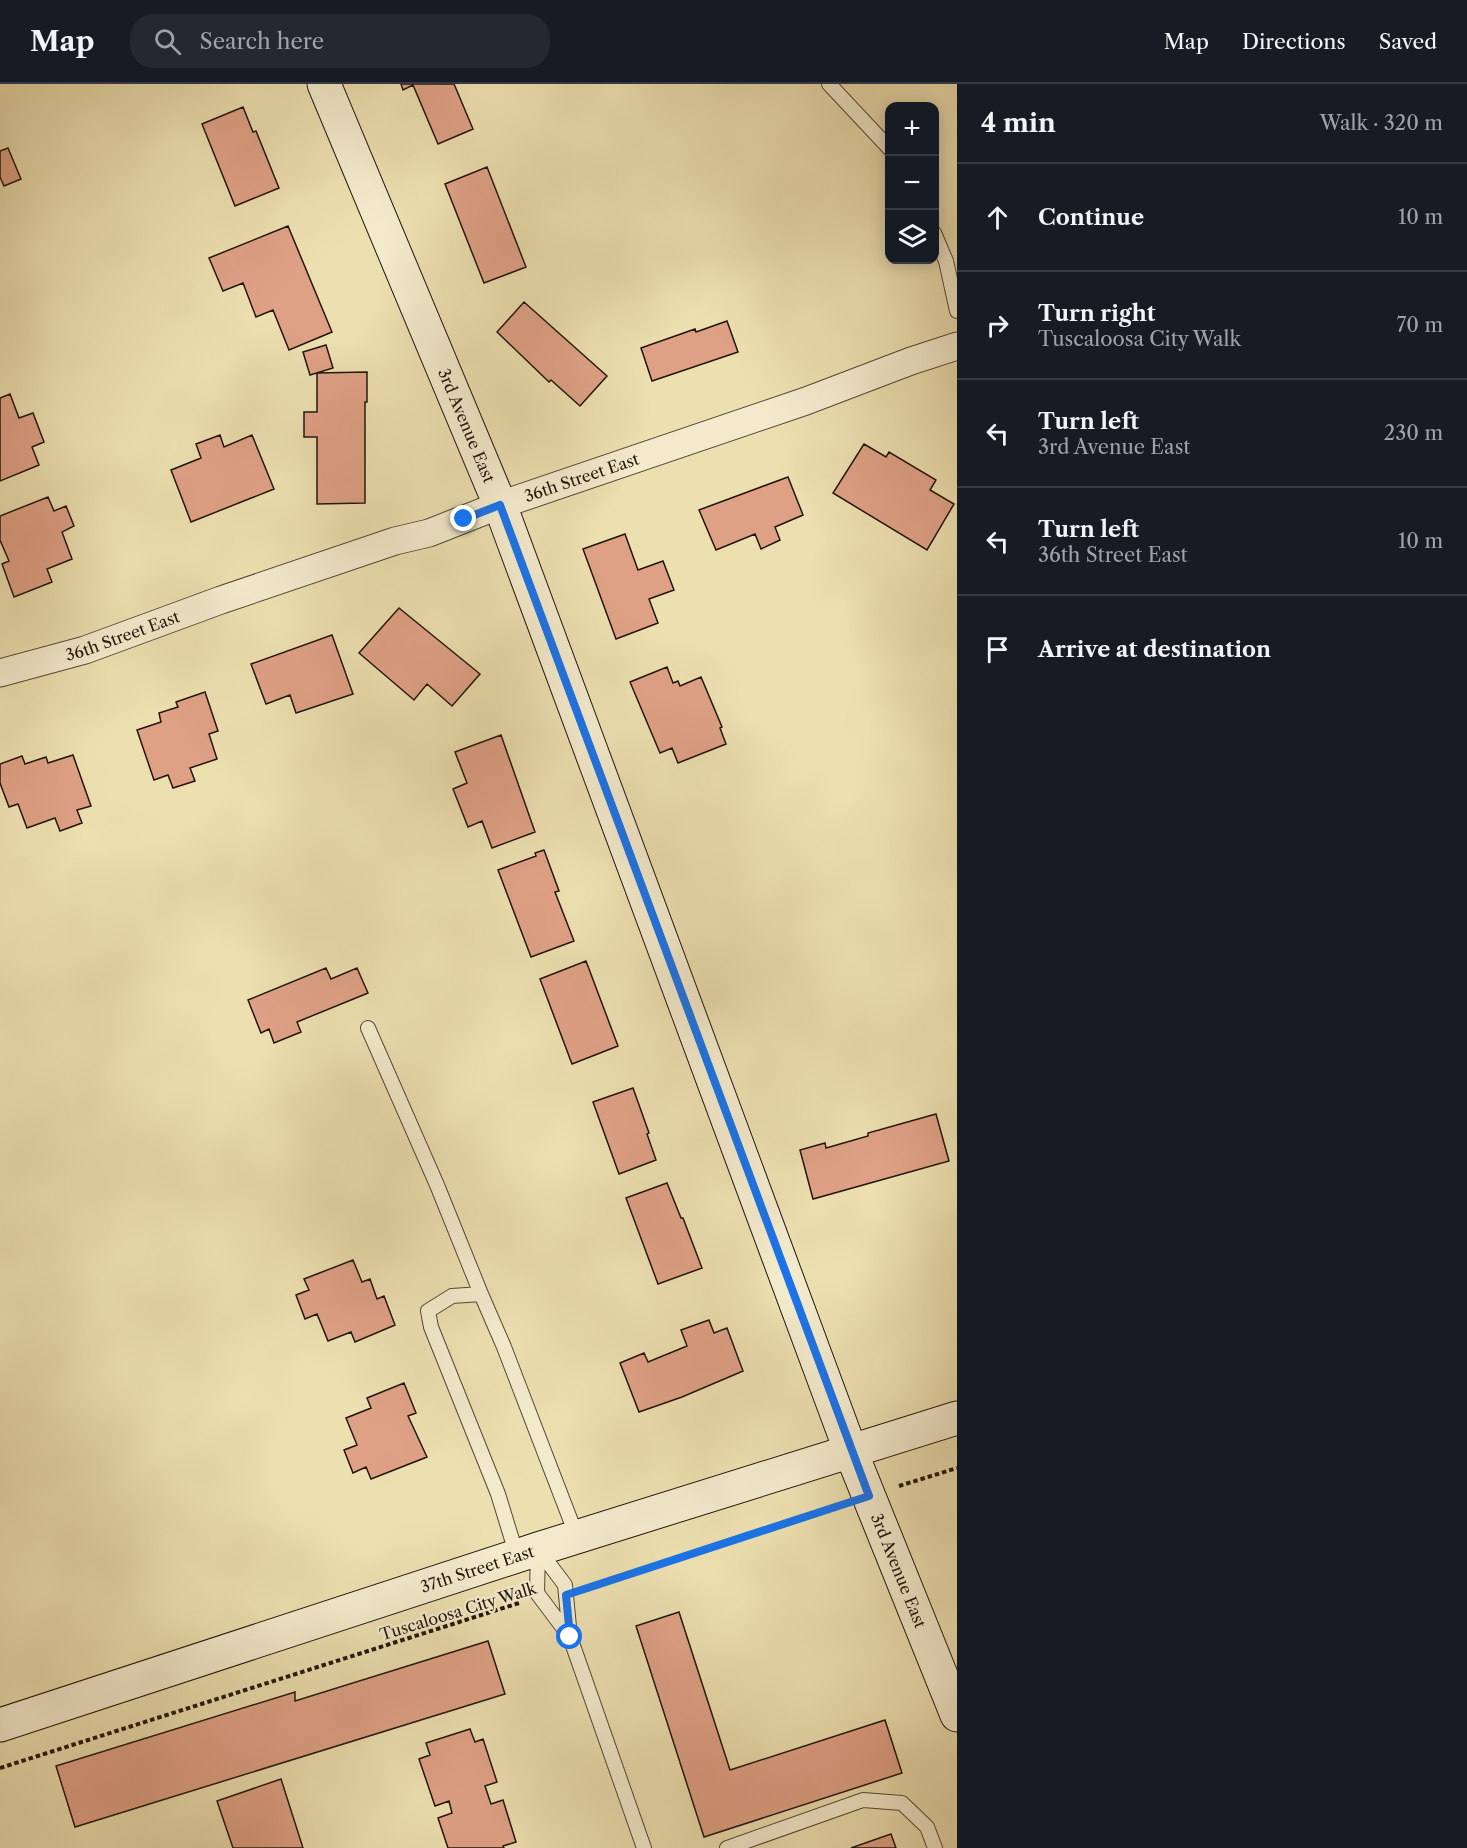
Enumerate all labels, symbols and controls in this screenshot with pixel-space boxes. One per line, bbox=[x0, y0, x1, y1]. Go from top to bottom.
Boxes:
search box bbox=[130, 14, 550, 68]
text: Map bbox=[30, 24, 94, 58]
icon: search bbox=[151, 25, 184, 58]
text: Search here bbox=[199, 28, 324, 55]
text: Map bbox=[1164, 29, 1209, 54]
text: Directions bbox=[1242, 29, 1346, 54]
text: Saved bbox=[1379, 29, 1437, 54]
map controls bbox=[885, 102, 939, 264]
button: + bbox=[885, 102, 939, 156]
text: 4 min bbox=[981, 107, 1056, 139]
text: Walk · 320 m bbox=[1320, 111, 1443, 135]
button: − bbox=[885, 156, 939, 210]
icon: ahead bbox=[981, 201, 1014, 234]
text: Continue bbox=[1038, 204, 1144, 231]
text: 10 m bbox=[1398, 205, 1443, 229]
button: layers bbox=[885, 210, 939, 264]
text: Turn right bbox=[1038, 300, 1156, 327]
icon: right bbox=[981, 309, 1014, 342]
text: 70 m bbox=[1397, 313, 1443, 337]
text: Tuscaloosa City Walk bbox=[1038, 327, 1241, 351]
street label: 3rd Avenue East bbox=[434, 365, 500, 486]
text: Turn left bbox=[1038, 408, 1139, 435]
icon: left bbox=[981, 417, 1014, 450]
text: 230 m bbox=[1384, 421, 1443, 445]
text: 3rd Avenue East bbox=[1038, 435, 1190, 459]
street label: 36th Street East bbox=[522, 448, 642, 506]
route end bbox=[450, 505, 476, 531]
text: Turn left bbox=[1038, 516, 1139, 543]
icon: left bbox=[981, 525, 1014, 558]
text: 10 m bbox=[1398, 529, 1443, 553]
text: 36th Street East bbox=[1038, 543, 1188, 567]
street label: 36th Street East bbox=[63, 606, 182, 665]
icon: arrive bbox=[981, 633, 1014, 666]
text: Arrive at destination bbox=[1038, 636, 1271, 663]
street label: 3rd Avenue East bbox=[867, 1510, 931, 1631]
street label: 37th Street East bbox=[418, 1541, 537, 1597]
street label: Tuscaloosa City Walk bbox=[377, 1577, 539, 1644]
route start bbox=[556, 1623, 582, 1649]

